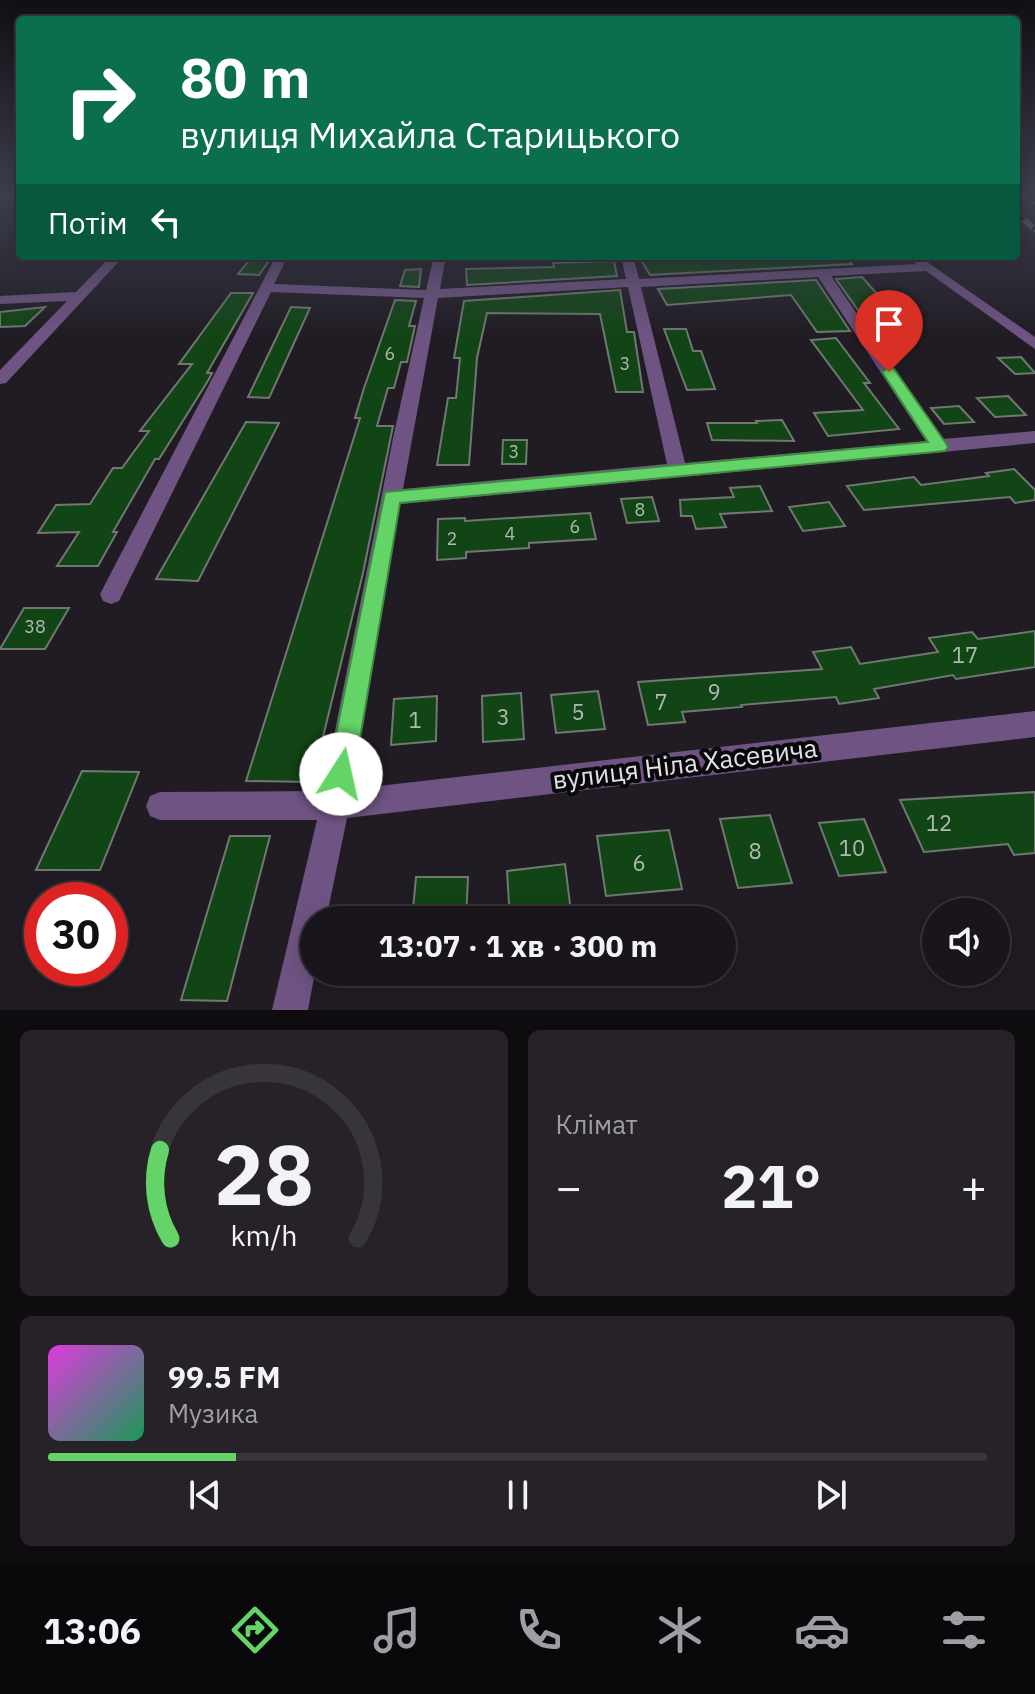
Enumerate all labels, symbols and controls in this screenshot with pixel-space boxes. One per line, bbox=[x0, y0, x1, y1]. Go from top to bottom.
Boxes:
text: 80 m bbox=[180, 41, 310, 113]
icon: right bbox=[48, 48, 152, 152]
text: вулиця Михайла Старицького bbox=[180, 111, 680, 158]
icon: left bbox=[144, 200, 188, 244]
text: Потім bbox=[48, 203, 128, 242]
pin bbox=[855, 290, 923, 372]
icon: arrive bbox=[867, 302, 911, 346]
house number: 6 bbox=[385, 342, 395, 365]
house number: 3 bbox=[620, 352, 630, 375]
house number: 3 bbox=[509, 440, 519, 463]
house number: 8 bbox=[635, 498, 645, 521]
house number: 6 bbox=[570, 515, 580, 538]
house number: 4 bbox=[505, 522, 516, 545]
house number: 2 bbox=[447, 527, 457, 550]
house number: 38 bbox=[24, 615, 46, 638]
house number: 17 bbox=[952, 640, 978, 669]
house number: 9 bbox=[707, 677, 721, 706]
house number: 7 bbox=[654, 687, 668, 716]
house number: 5 bbox=[571, 697, 585, 726]
house number: 3 bbox=[496, 702, 510, 731]
house number: 1 bbox=[408, 705, 422, 734]
street label: вулиця Ніла Хасевича bbox=[551, 730, 819, 796]
position arrow bbox=[299, 732, 383, 816]
house number: 12 bbox=[926, 808, 952, 837]
house number: 10 bbox=[839, 833, 865, 862]
house number: 8 bbox=[748, 836, 762, 865]
house number: 6 bbox=[632, 848, 646, 877]
speed limit sign: 30 bbox=[24, 882, 128, 986]
map controls bbox=[922, 898, 1010, 986]
button: sound bbox=[922, 898, 1010, 986]
text: 13:07 · 1 хв · 300 m bbox=[379, 926, 657, 965]
text: Клімат bbox=[556, 1107, 638, 1141]
text: 28 bbox=[214, 1120, 314, 1228]
text: 21° bbox=[721, 1146, 821, 1225]
text: − bbox=[556, 1158, 582, 1215]
text: + bbox=[961, 1158, 987, 1215]
text: km/h bbox=[230, 1217, 297, 1254]
text: 99.5 FM bbox=[168, 1357, 281, 1396]
text: Музика bbox=[168, 1396, 258, 1430]
icon: previous bbox=[183, 1473, 227, 1517]
icon: pause bbox=[496, 1473, 540, 1517]
icon: next bbox=[809, 1473, 853, 1517]
icon: directions bbox=[227, 1602, 283, 1658]
icon: music bbox=[369, 1602, 425, 1658]
icon: phone bbox=[511, 1602, 567, 1658]
icon: climate bbox=[652, 1602, 708, 1658]
icon: car bbox=[794, 1602, 850, 1658]
icon: filters bbox=[936, 1602, 992, 1658]
text: 13:06 bbox=[43, 1607, 141, 1654]

